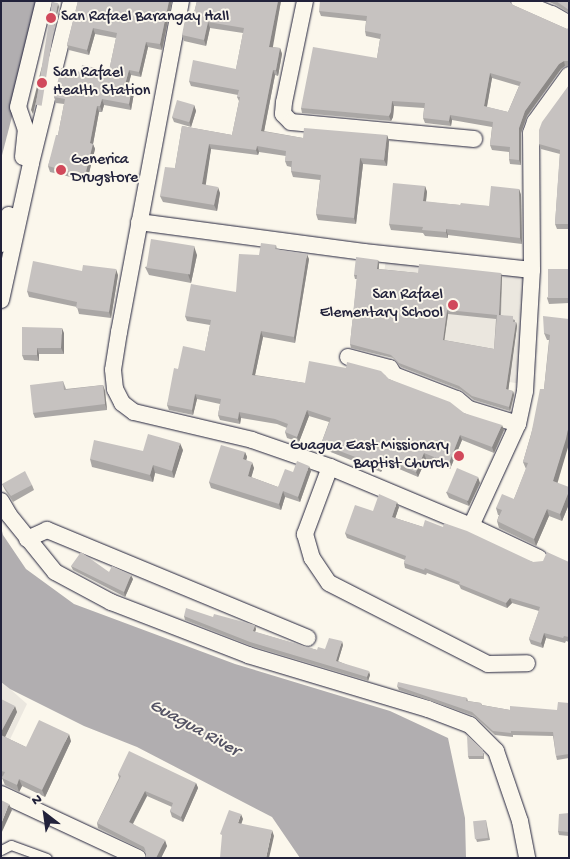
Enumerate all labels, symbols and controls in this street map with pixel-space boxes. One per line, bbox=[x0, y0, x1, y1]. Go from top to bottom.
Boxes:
place label: San Rafael Barangay Hall bbox=[61, 8, 229, 28]
marker: San Rafael Barangay Hall bbox=[45, 12, 57, 24]
place label: San Rafael Health Station bbox=[53, 64, 150, 102]
marker: San Rafael Health Station bbox=[35, 76, 49, 90]
place label: Generica Drugstore bbox=[71, 151, 138, 189]
marker: Generica Drugstore bbox=[55, 164, 67, 176]
place label: San Rafael Elementary School bbox=[320, 286, 443, 324]
marker: San Rafael Elementary School bbox=[447, 299, 459, 311]
place label: Guagua East Missionary Baptist Church bbox=[290, 437, 449, 475]
marker: Guagua East Missionary Baptist Church bbox=[453, 450, 465, 462]
water label: Guagua River bbox=[145, 695, 243, 763]
north arrow bbox=[20, 789, 70, 839]
text: N bbox=[29, 791, 45, 810]

